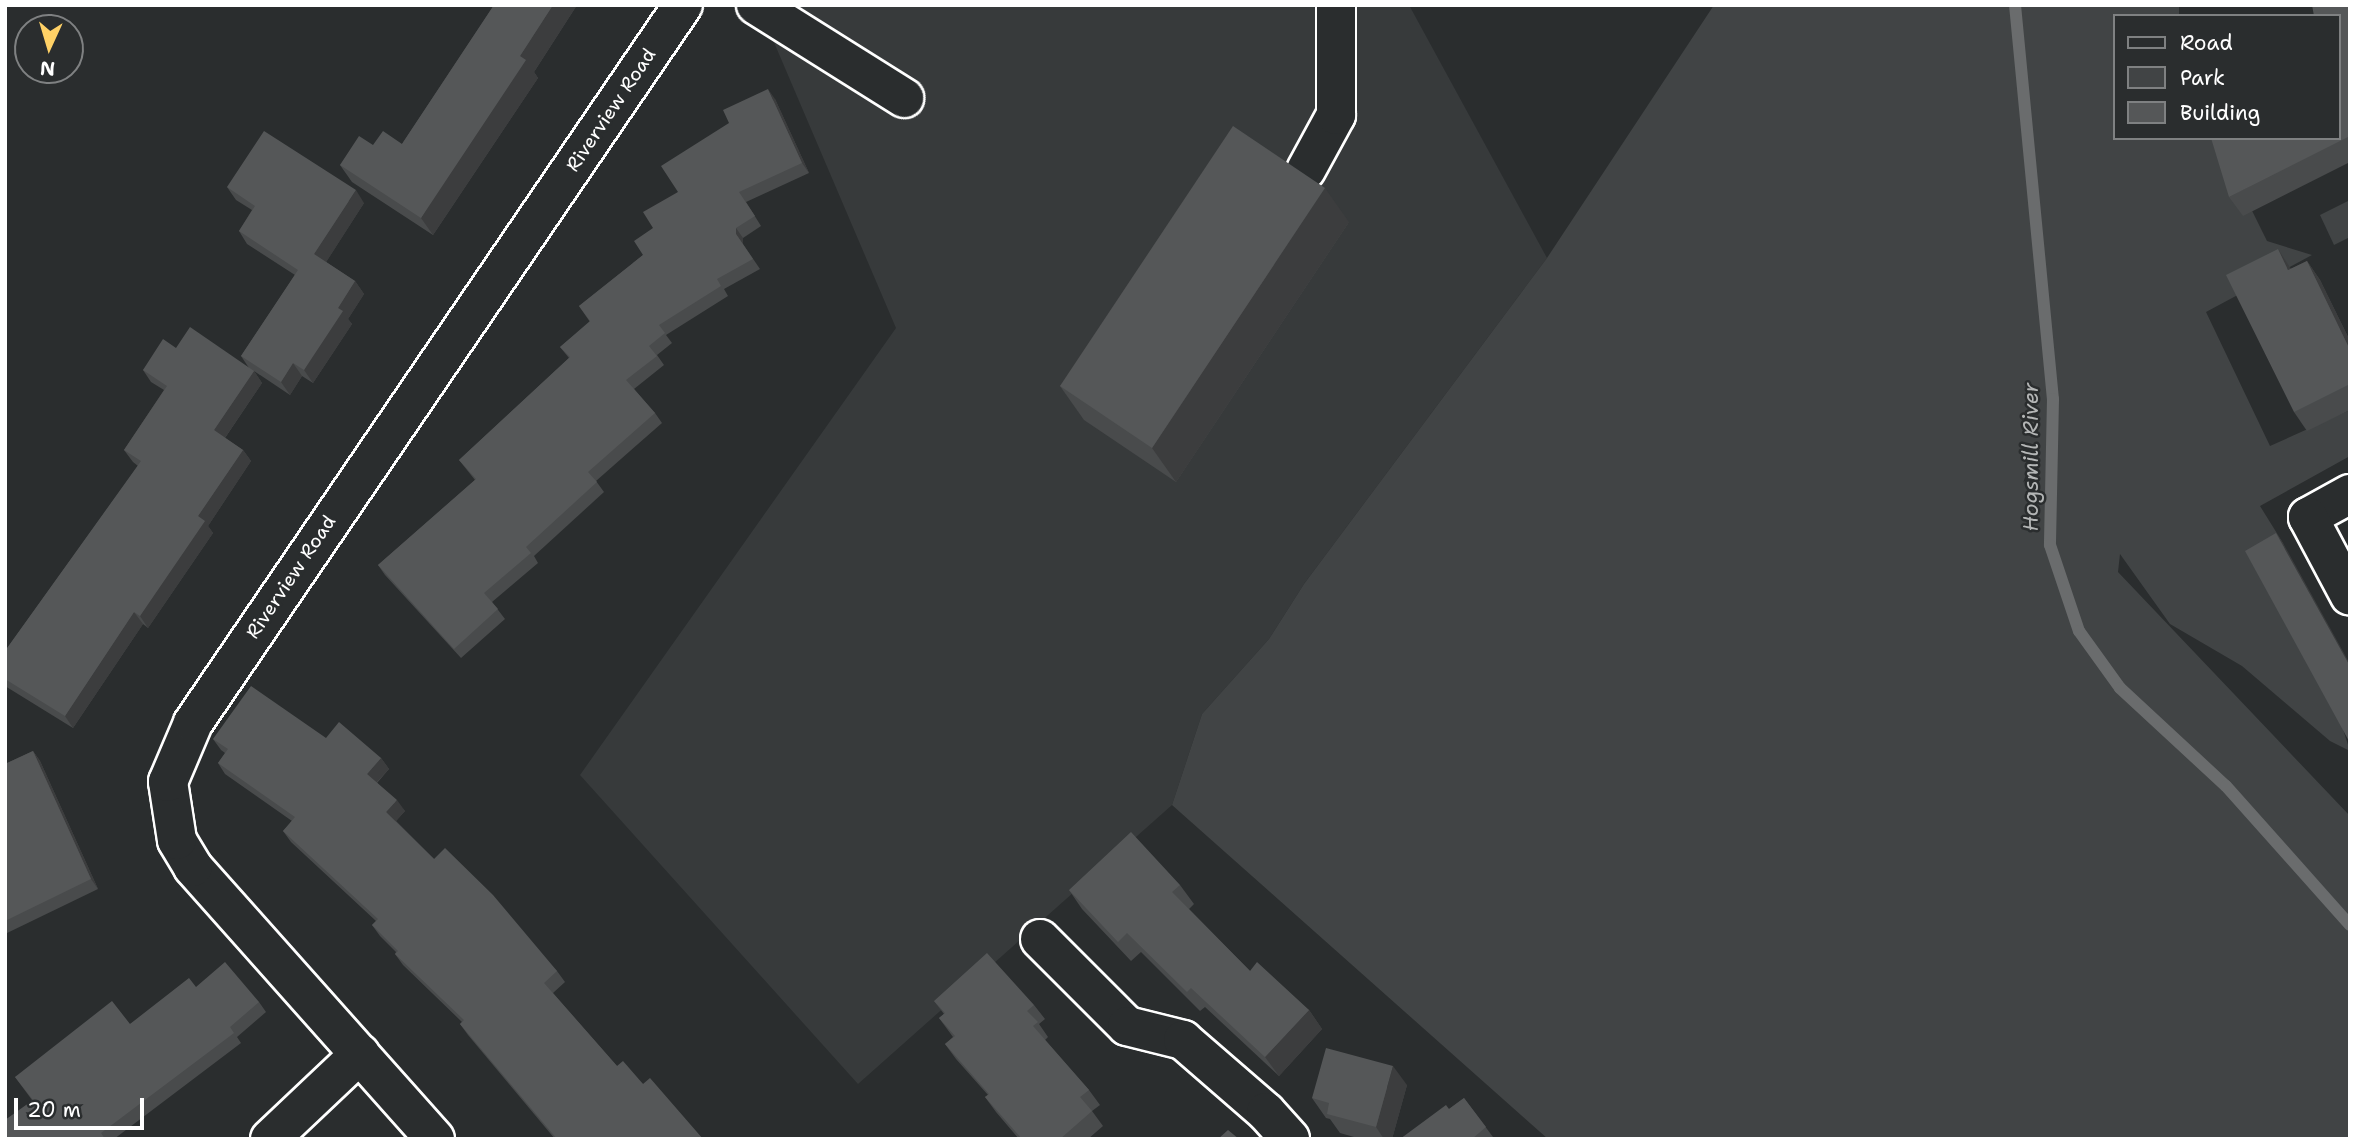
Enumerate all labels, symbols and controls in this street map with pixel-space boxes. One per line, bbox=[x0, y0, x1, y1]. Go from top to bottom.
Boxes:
north arrow bbox=[14, 14, 84, 84]
legend bbox=[2114, 14, 2341, 140]
text: Road bbox=[2180, 29, 2233, 57]
street label: Riverview Road bbox=[561, 44, 661, 176]
text: N bbox=[39, 55, 56, 81]
text: Park bbox=[2180, 64, 2225, 92]
text: Building bbox=[2180, 99, 2260, 127]
water label: Hogsmill River bbox=[2018, 382, 2044, 532]
street label: Riverview Road bbox=[241, 511, 341, 643]
scale bar bbox=[18, 1084, 147, 1128]
text: 20 m bbox=[27, 1096, 81, 1124]

